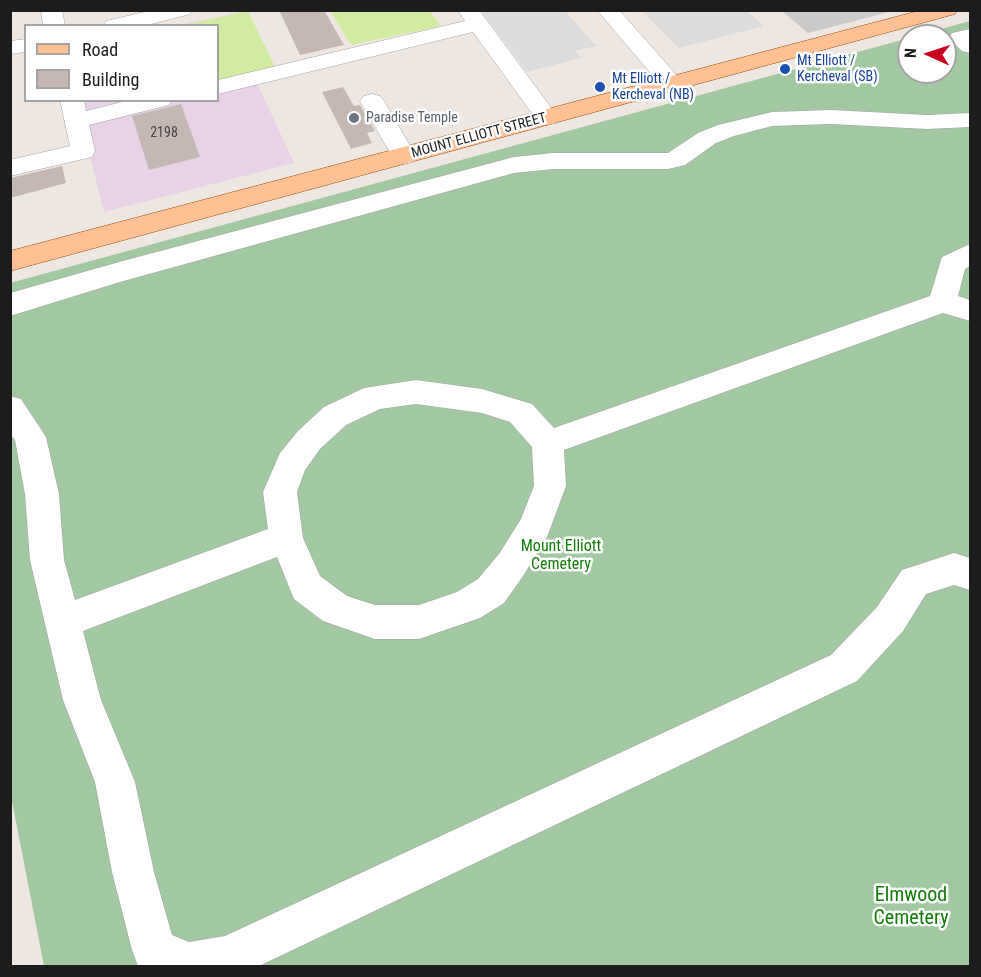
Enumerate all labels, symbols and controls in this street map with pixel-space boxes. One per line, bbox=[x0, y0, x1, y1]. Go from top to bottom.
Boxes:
legend bbox=[24, 24, 219, 102]
north arrow bbox=[897, 24, 957, 84]
text: Road bbox=[82, 39, 118, 60]
text: N bbox=[901, 48, 920, 59]
place label: Mt Elliott / Kercheval (SB) bbox=[797, 53, 878, 86]
marker: Mt Elliott / Kercheval (SB) bbox=[778, 62, 792, 76]
text: Building bbox=[82, 69, 139, 90]
place label: Mt Elliott / Kercheval (NB) bbox=[612, 71, 694, 104]
marker: Mt Elliott / Kercheval (NB) bbox=[593, 80, 607, 94]
place label: Paradise Temple bbox=[366, 110, 458, 126]
street label: MOUNT ELLIOTT STREET bbox=[410, 110, 548, 162]
marker: Paradise Temple bbox=[347, 111, 361, 125]
house number: 2198 bbox=[150, 125, 178, 141]
park label: Mount Elliott Cemetery bbox=[521, 537, 601, 575]
park label: Elmwood Cemetery bbox=[873, 884, 949, 931]

